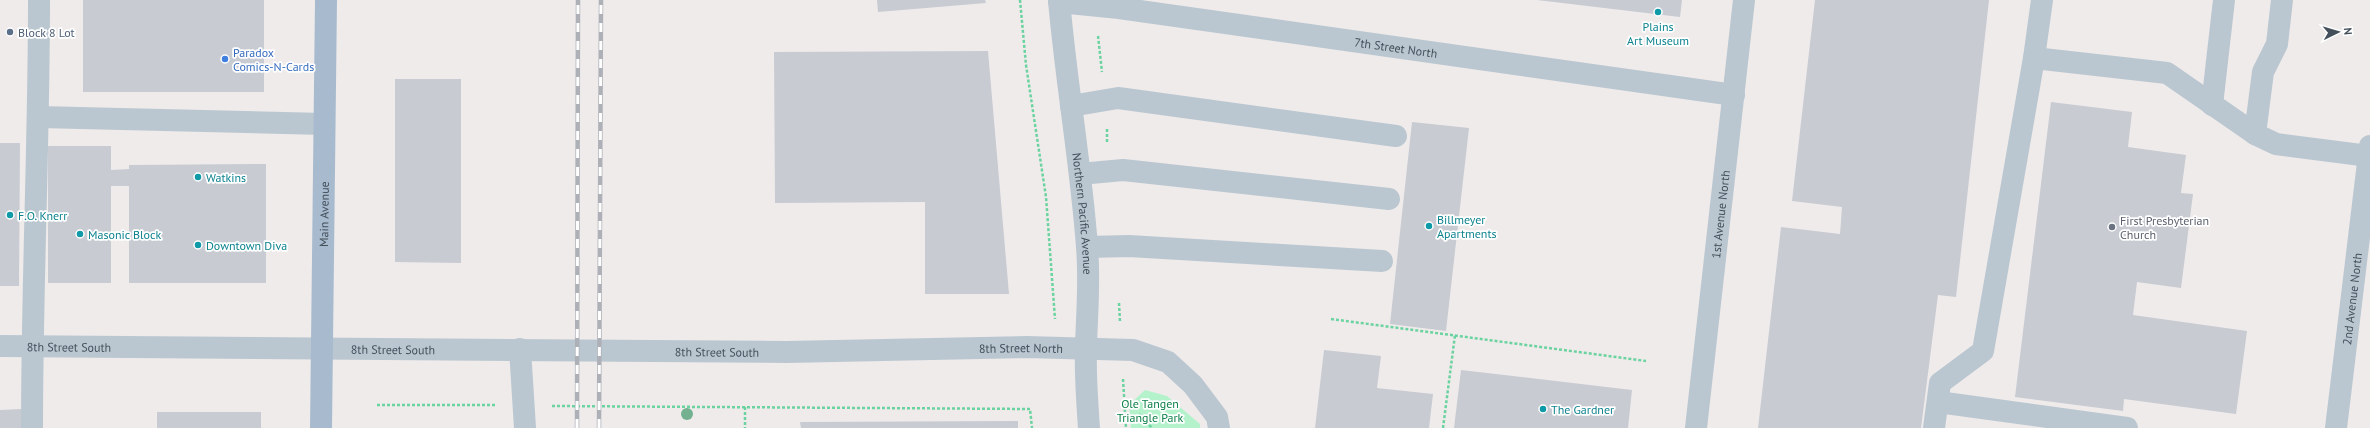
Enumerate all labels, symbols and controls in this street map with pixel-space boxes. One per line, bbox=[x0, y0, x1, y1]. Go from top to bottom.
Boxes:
marker: Plains Art Museum bbox=[1653, 7, 1663, 17]
north arrow bbox=[2318, 12, 2358, 52]
place label: Plains Art Museum bbox=[1627, 19, 1689, 48]
place label: Block 8 Lot bbox=[18, 25, 75, 40]
marker: Block 8 Lot bbox=[5, 27, 15, 37]
text: N bbox=[2341, 27, 2355, 35]
street label: 7th Street North bbox=[1353, 34, 1438, 60]
place label: Paradox Comics-N-Cards bbox=[233, 45, 314, 74]
marker: Paradox Comics-N-Cards bbox=[220, 54, 230, 64]
street label: Northern Pacific Avenue bbox=[1070, 152, 1096, 275]
street label: 1st Avenue North bbox=[1708, 169, 1732, 259]
place label: Watkins bbox=[206, 170, 246, 185]
marker: Watkins bbox=[193, 172, 203, 182]
street label: Main Avenue bbox=[316, 181, 331, 247]
place label: F.O. Knerr bbox=[18, 208, 67, 223]
marker: F.O. Knerr bbox=[5, 210, 15, 220]
place label: Billmeyer Apartments bbox=[1437, 212, 1497, 241]
place label: First Presbyterian Church bbox=[2120, 213, 2209, 242]
marker: Billmeyer Apartments bbox=[1424, 221, 1434, 231]
marker: First Presbyterian Church bbox=[2107, 222, 2117, 232]
place label: Masonic Block bbox=[88, 227, 161, 242]
marker: Masonic Block bbox=[75, 229, 85, 239]
place label: Downtown Diva bbox=[206, 238, 287, 253]
marker: Downtown Diva bbox=[193, 240, 203, 250]
street label: 2nd Avenue North bbox=[2339, 252, 2365, 346]
street label: 8th Street South bbox=[27, 339, 111, 354]
street label: 8th Street North bbox=[979, 339, 1063, 356]
street label: 8th Street South bbox=[351, 341, 435, 357]
street label: 8th Street South bbox=[675, 344, 759, 359]
park label: Ole Tangen Triangle Park bbox=[1117, 396, 1184, 425]
place label: The Gardner bbox=[1551, 402, 1614, 417]
marker: The Gardner bbox=[1538, 404, 1548, 414]

